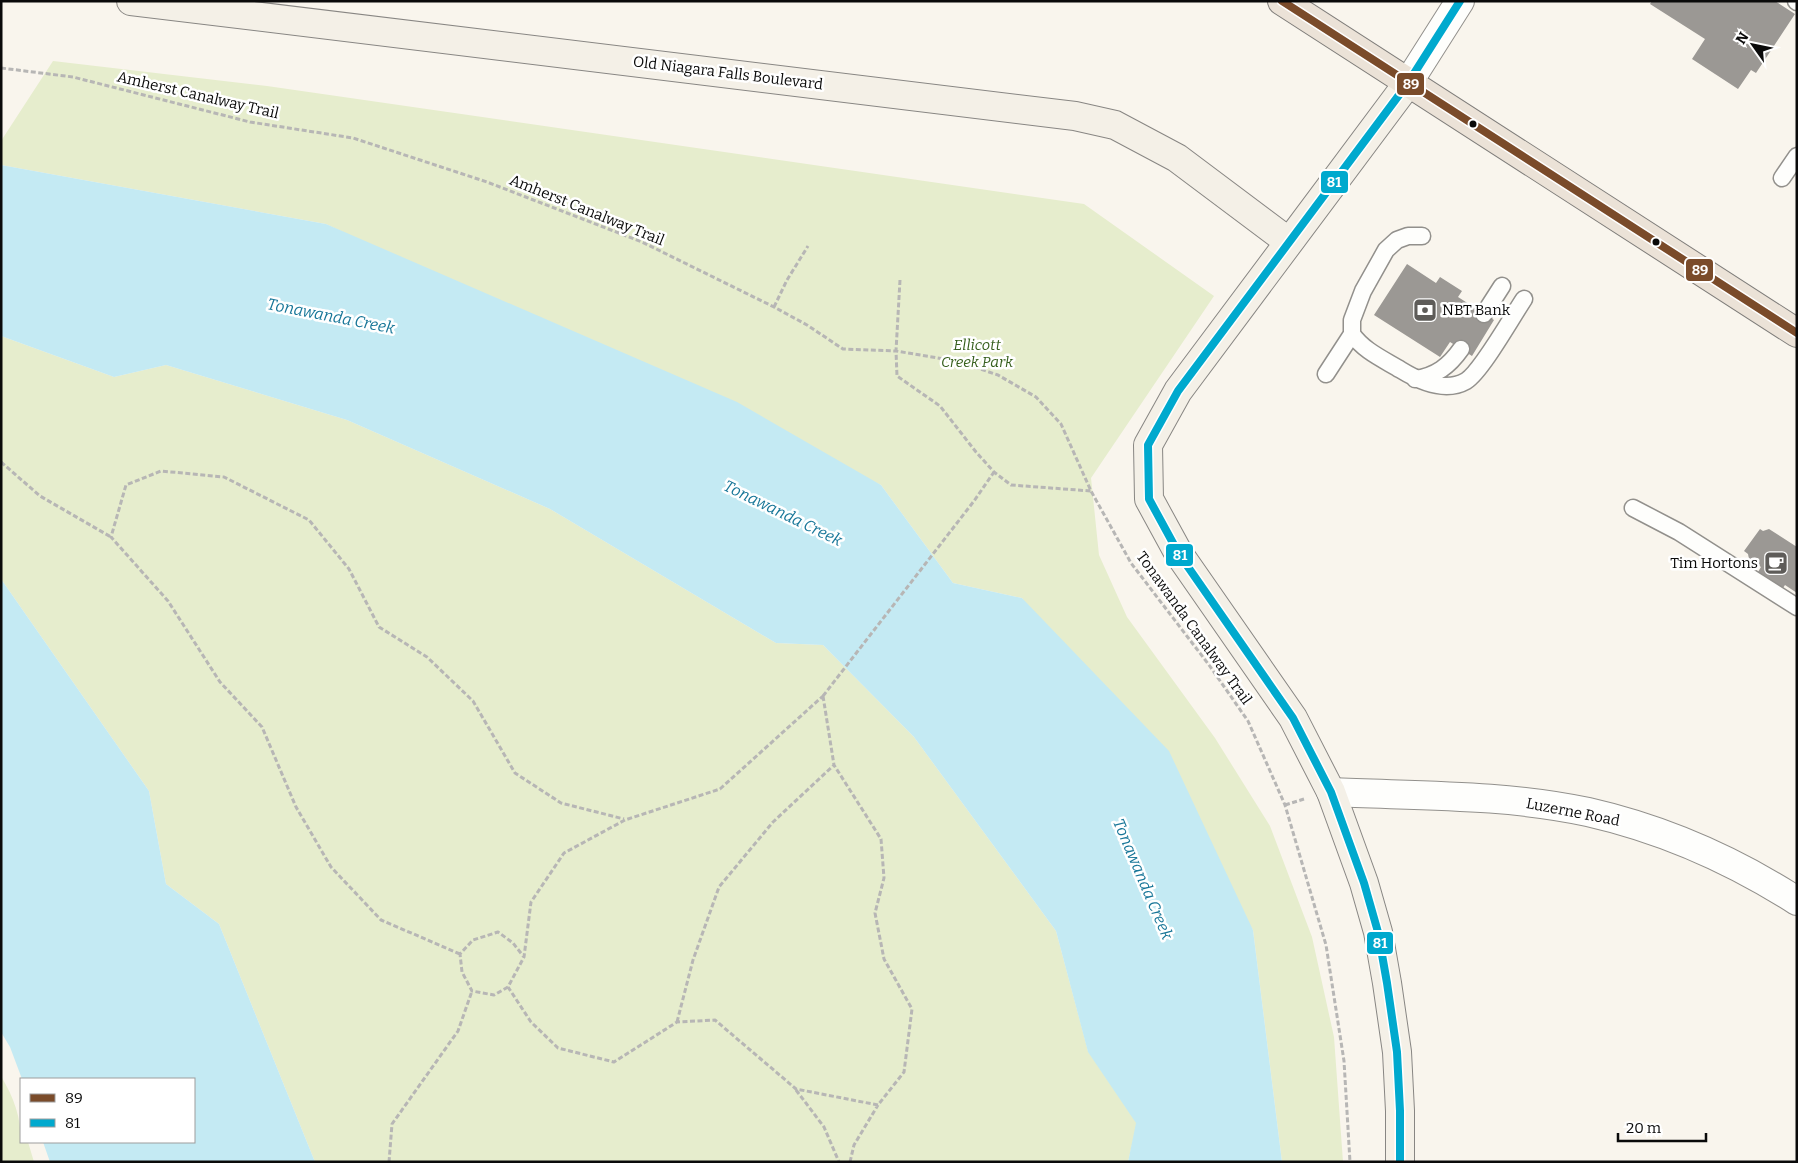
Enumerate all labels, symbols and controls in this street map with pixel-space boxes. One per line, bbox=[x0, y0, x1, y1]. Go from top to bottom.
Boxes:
north arrow bbox=[1728, 20, 1778, 70]
text: N bbox=[1732, 29, 1753, 47]
street label: Old Niagara Falls Boulevard bbox=[632, 52, 824, 94]
street label: Amherst Canalway Trail bbox=[115, 68, 281, 122]
line badge: 89 bbox=[1396, 72, 1425, 96]
text: 89 bbox=[1403, 76, 1419, 93]
unlabelled marker bbox=[1468, 119, 1478, 129]
line badge: 81 bbox=[1320, 170, 1349, 194]
street label: Amherst Canalway Trail bbox=[507, 171, 667, 249]
text: 81 bbox=[1327, 174, 1341, 191]
unlabelled marker bbox=[1651, 237, 1661, 247]
line badge: 89 bbox=[1685, 258, 1714, 282]
text: 89 bbox=[1692, 262, 1708, 279]
water label: Tonawanda Creek bbox=[266, 294, 397, 338]
bank icon: NBT Bank bbox=[1412, 297, 1438, 323]
place label: NBT Bank bbox=[1442, 301, 1511, 319]
park label: Ellicott Creek Park bbox=[941, 336, 1014, 371]
water label: Tonawanda Creek bbox=[721, 476, 846, 550]
line badge: 81 bbox=[1165, 543, 1194, 567]
text: 81 bbox=[1173, 547, 1187, 564]
street label: Tonawanda Canalway Trail bbox=[1132, 548, 1256, 708]
cafe icon: Tim Hortons bbox=[1763, 550, 1789, 576]
place label: Tim Hortons bbox=[1670, 554, 1758, 572]
street label: Luzerne Road bbox=[1525, 794, 1621, 830]
water label: Tonawanda Creek bbox=[1109, 816, 1177, 943]
line badge: 81 bbox=[1366, 931, 1394, 955]
text: 81 bbox=[1373, 935, 1387, 952]
legend bbox=[20, 1078, 195, 1143]
text: 89 bbox=[65, 1089, 83, 1107]
scale bar bbox=[1618, 1110, 1706, 1142]
text: 81 bbox=[65, 1114, 80, 1132]
text: 20 m bbox=[1626, 1119, 1662, 1137]

